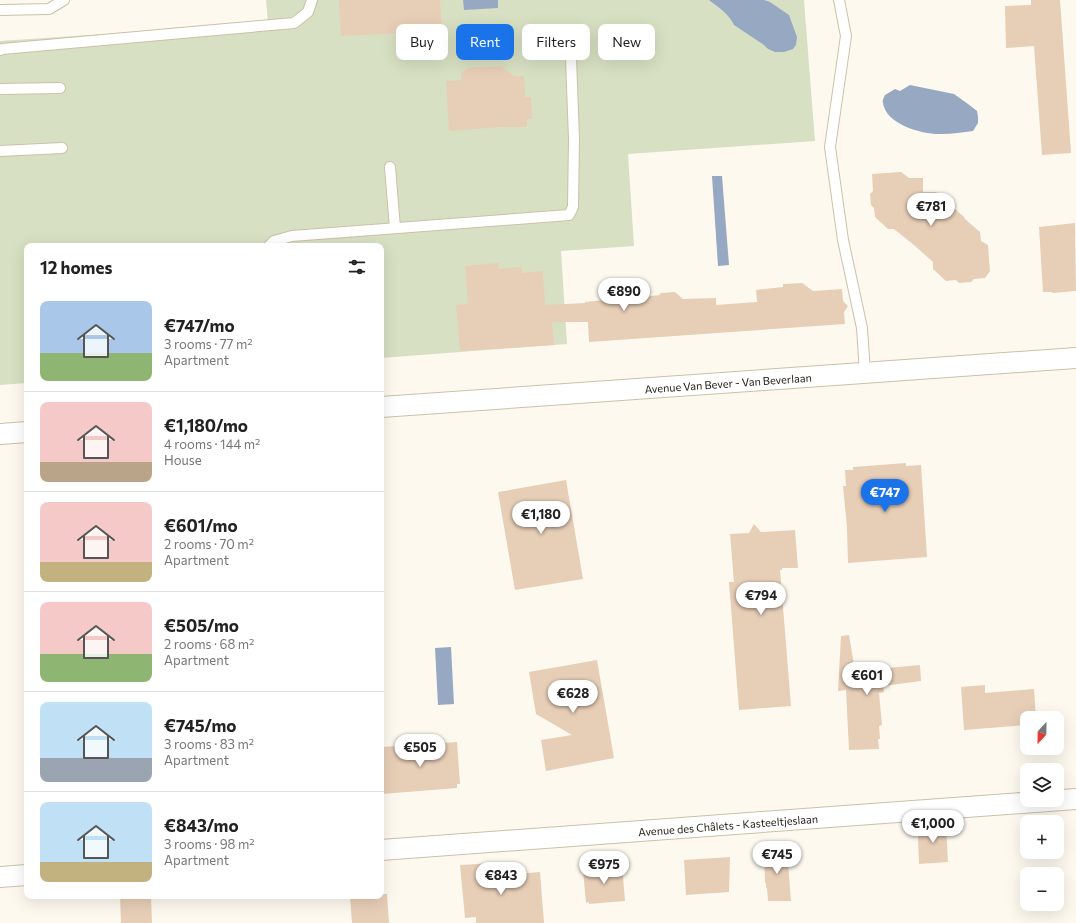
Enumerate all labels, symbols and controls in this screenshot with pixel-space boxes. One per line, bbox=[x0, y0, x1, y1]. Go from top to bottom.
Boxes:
chip: Buy bbox=[396, 24, 448, 60]
chip: Rent bbox=[456, 24, 514, 60]
chip: Filters bbox=[522, 24, 590, 60]
chip: New bbox=[598, 24, 655, 60]
pin: €781 bbox=[907, 193, 955, 227]
text: €781 bbox=[916, 198, 946, 214]
icon: filters bbox=[346, 256, 368, 278]
text: 12 homes bbox=[40, 257, 112, 278]
pin: €890 bbox=[600, 278, 648, 312]
text: €890 bbox=[607, 283, 641, 299]
text: €747/mo bbox=[164, 315, 235, 336]
icon: home bbox=[72, 317, 120, 365]
text: 3 rooms · 77 m² bbox=[164, 336, 253, 352]
text: Apartment bbox=[164, 352, 229, 368]
street label: Avenue Van Bever - Van Beverlaan bbox=[644, 370, 812, 395]
text: €1,180/mo bbox=[164, 415, 248, 436]
icon: home bbox=[72, 418, 120, 466]
text: 4 rooms · 144 m² bbox=[164, 436, 260, 452]
text: House bbox=[164, 452, 202, 468]
pin: €747 bbox=[861, 479, 909, 513]
text: €747 bbox=[870, 484, 900, 500]
pin: €1,180 bbox=[508, 501, 574, 535]
text: €1,180 bbox=[521, 506, 561, 522]
text: €601/mo bbox=[164, 515, 238, 536]
icon: home bbox=[72, 518, 120, 566]
text: 2 rooms · 70 m² bbox=[164, 536, 254, 552]
text: Apartment bbox=[164, 552, 229, 568]
pin: €794 bbox=[737, 582, 785, 616]
text: €794 bbox=[745, 587, 777, 603]
text: €505/mo bbox=[164, 615, 239, 636]
icon: home bbox=[72, 618, 120, 666]
text: 2 rooms · 68 m² bbox=[164, 636, 254, 652]
text: Apartment bbox=[164, 652, 229, 668]
pin: €601 bbox=[843, 662, 891, 696]
text: €601 bbox=[851, 667, 883, 683]
pin: €628 bbox=[549, 680, 597, 714]
text: €628 bbox=[557, 685, 589, 701]
north arrow bbox=[1020, 711, 1064, 755]
map controls bbox=[1020, 711, 1064, 911]
text: €745/mo bbox=[164, 715, 236, 736]
icon: home bbox=[72, 718, 120, 766]
pin: €505 bbox=[396, 734, 444, 768]
text: 3 rooms · 83 m² bbox=[164, 736, 254, 752]
text: €505 bbox=[404, 739, 436, 755]
text: Apartment bbox=[164, 752, 229, 768]
button: layers bbox=[1020, 763, 1064, 807]
pin: €1,000 bbox=[900, 810, 966, 844]
street label: Avenue des Châlets - Kasteeltjeslaan bbox=[638, 811, 818, 838]
text: €843/mo bbox=[164, 815, 239, 836]
text: €1,000 bbox=[911, 815, 955, 831]
button: + bbox=[1020, 815, 1064, 859]
icon: home bbox=[72, 818, 120, 866]
text: 3 rooms · 98 m² bbox=[164, 836, 255, 852]
pin: €745 bbox=[753, 841, 801, 875]
text: €745 bbox=[761, 846, 793, 862]
pin: €975 bbox=[580, 851, 628, 885]
text: Apartment bbox=[164, 852, 229, 868]
text: €975 bbox=[588, 856, 620, 872]
pin: €843 bbox=[477, 862, 525, 896]
text: €843 bbox=[485, 867, 517, 883]
button: − bbox=[1020, 867, 1064, 911]

